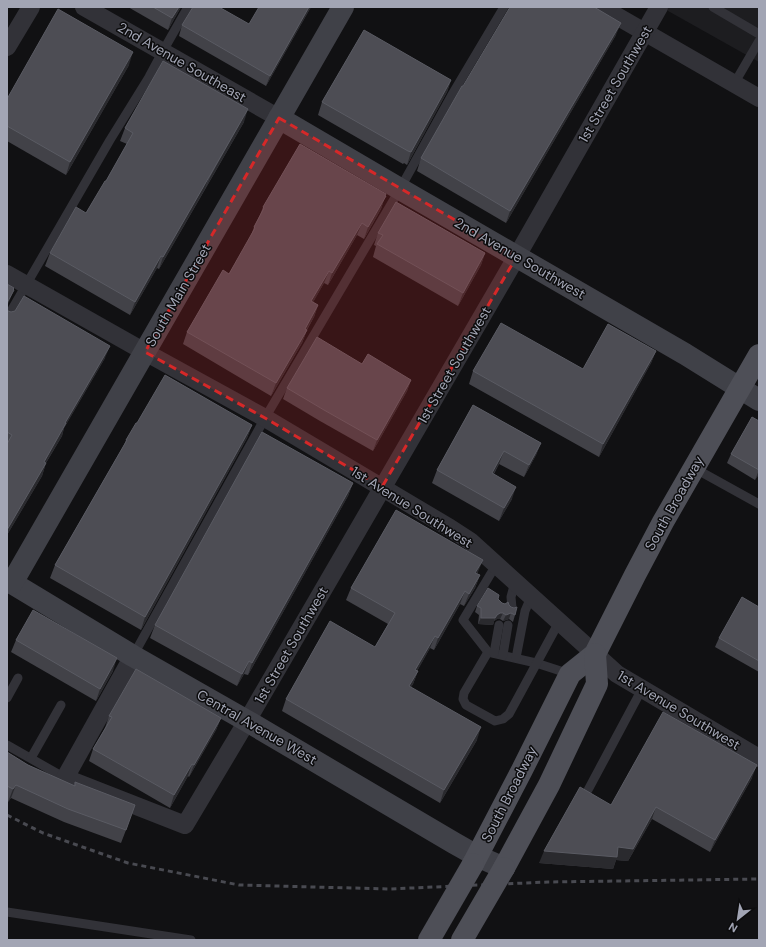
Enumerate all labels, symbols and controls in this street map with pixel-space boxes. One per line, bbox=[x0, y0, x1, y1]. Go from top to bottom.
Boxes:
street label: 2nd Avenue Southeast bbox=[114, 18, 250, 106]
street label: 1st Street Southwest bbox=[574, 22, 656, 146]
street label: 2nd Avenue Southwest bbox=[451, 213, 589, 303]
street label: South Main Street bbox=[141, 240, 215, 350]
street label: 1st Street Southwest bbox=[413, 303, 495, 427]
street label: South Broadway bbox=[641, 452, 708, 553]
street label: 1st Avenue Southwest bbox=[348, 462, 476, 552]
street label: 1st Street Southwest bbox=[250, 583, 332, 707]
street label: 1st Avenue Southwest bbox=[614, 666, 744, 754]
street label: Central Avenue West bbox=[194, 685, 320, 769]
street label: South Broadway bbox=[477, 743, 541, 845]
north arrow bbox=[718, 899, 758, 939]
text: N bbox=[726, 920, 740, 936]

